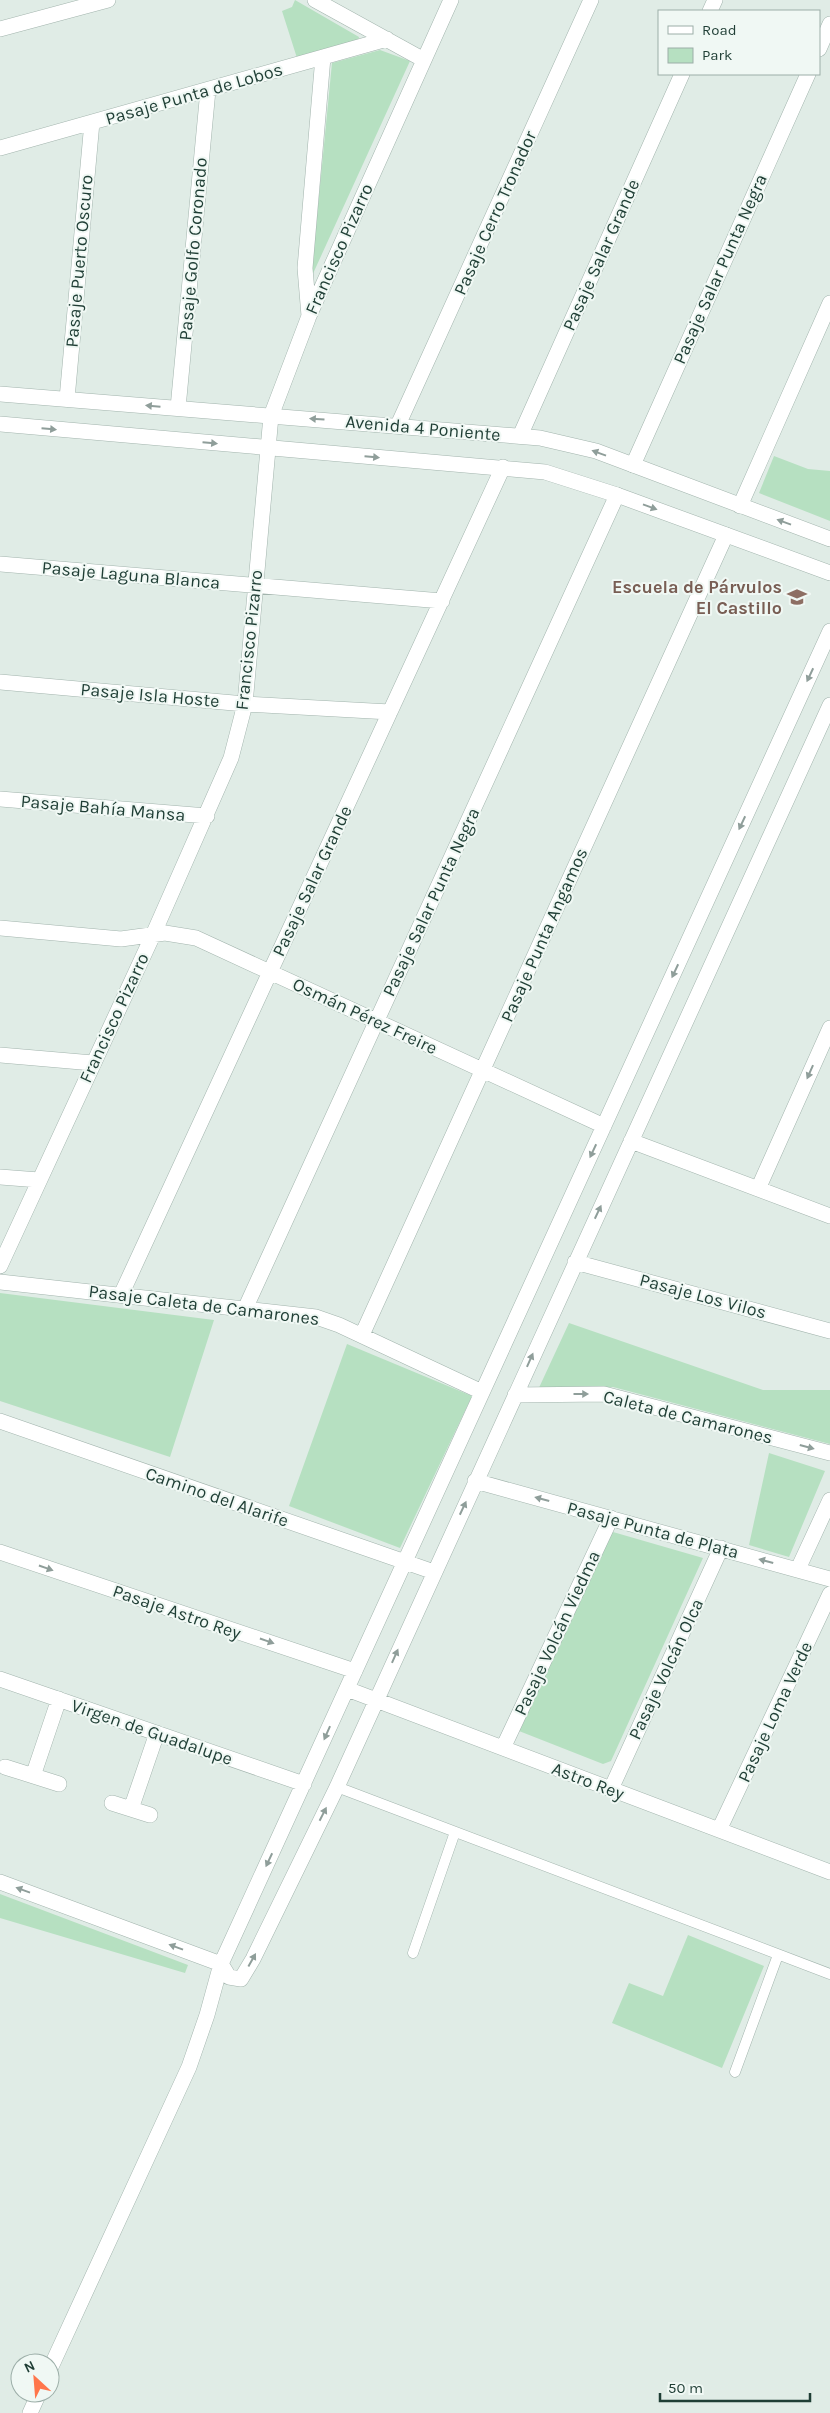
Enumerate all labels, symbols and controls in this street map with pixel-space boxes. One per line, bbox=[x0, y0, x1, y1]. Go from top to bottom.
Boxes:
legend bbox=[658, 10, 820, 75]
text: Road bbox=[702, 21, 737, 39]
text: Park bbox=[702, 46, 732, 64]
street label: Pasaje Punta de Lobos bbox=[103, 58, 285, 130]
street label: Pasaje Cerro Tronador bbox=[449, 127, 541, 299]
street label: Pasaje Golfo Coronado bbox=[174, 157, 212, 341]
street label: Pasaje Salar Punta Negra bbox=[668, 171, 772, 367]
street label: Pasaje Puerto Oscuro bbox=[60, 174, 98, 348]
street label: Pasaje Salar Grande bbox=[558, 176, 644, 334]
street label: Francisco Pizarro bbox=[300, 180, 378, 318]
one-way arrow bbox=[144, 402, 160, 410]
street label: Avenida 4 Poniente bbox=[344, 410, 502, 446]
one-way arrow bbox=[309, 415, 325, 423]
one-way arrow bbox=[41, 425, 57, 433]
one-way arrow bbox=[203, 439, 219, 447]
one-way arrow bbox=[592, 449, 607, 456]
one-way arrow bbox=[365, 453, 381, 461]
one-way arrow bbox=[643, 504, 658, 511]
one-way arrow bbox=[776, 518, 791, 526]
street label: Pasaje Laguna Blanca bbox=[41, 556, 221, 594]
street label: Francisco Pizarro bbox=[231, 569, 267, 711]
place label: Escuela de Párvulos El Castillo bbox=[612, 576, 782, 619]
school or university icon: Escuela de Párvulos El Castillo bbox=[786, 586, 808, 608]
one-way arrow bbox=[805, 668, 813, 682]
street label: Pasaje Isla Hoste bbox=[80, 678, 220, 712]
street label: Pasaje Bahía Mansa bbox=[20, 790, 186, 826]
street label: Pasaje Salar Grande bbox=[267, 802, 357, 960]
street label: Pasaje Salar Punta Negra bbox=[378, 804, 484, 1000]
one-way arrow bbox=[738, 816, 746, 830]
street label: Pasaje Punta Angamos bbox=[496, 844, 592, 1026]
street label: Francisco Pizarro bbox=[74, 950, 154, 1086]
one-way arrow bbox=[670, 964, 678, 978]
street label: Osmán Pérez Freire bbox=[289, 973, 441, 1059]
one-way arrow bbox=[806, 1065, 814, 1079]
one-way arrow bbox=[588, 1144, 596, 1158]
one-way arrow bbox=[594, 1205, 602, 1219]
street label: Pasaje Los Vilos bbox=[637, 1269, 769, 1323]
street label: Pasaje Caleta de Camarones bbox=[87, 1280, 321, 1330]
one-way arrow bbox=[527, 1353, 535, 1367]
street label: Caleta de Camarones bbox=[601, 1385, 775, 1449]
one-way arrow bbox=[573, 1390, 589, 1398]
one-way arrow bbox=[799, 1443, 814, 1451]
street label: Camino del Alarife bbox=[143, 1462, 291, 1532]
one-way arrow bbox=[535, 1495, 550, 1503]
street label: Pasaje Punta de Plata bbox=[565, 1496, 741, 1564]
one-way arrow bbox=[459, 1501, 467, 1515]
street label: Pasaje Volcán Viedma bbox=[509, 1547, 605, 1719]
one-way arrow bbox=[759, 1556, 774, 1564]
one-way arrow bbox=[39, 1564, 54, 1572]
street label: Pasaje Astro Rey bbox=[110, 1580, 245, 1644]
street label: Pasaje Volcán Olca bbox=[624, 1595, 708, 1743]
one-way arrow bbox=[259, 1638, 274, 1646]
street label: Pasaje Loma Verde bbox=[733, 1638, 817, 1786]
one-way arrow bbox=[392, 1649, 400, 1663]
street label: Virgen de Guadalupe bbox=[68, 1694, 236, 1770]
one-way arrow bbox=[323, 1726, 331, 1741]
street label: Astro Rey bbox=[549, 1757, 628, 1805]
one-way arrow bbox=[319, 1807, 327, 1821]
one-way arrow bbox=[265, 1853, 273, 1867]
one-way arrow bbox=[16, 1886, 31, 1893]
one-way arrow bbox=[168, 1943, 183, 1950]
one-way arrow bbox=[248, 1953, 256, 1967]
north arrow bbox=[10, 2353, 60, 2403]
text: N bbox=[21, 2357, 38, 2377]
scale bar bbox=[660, 2370, 810, 2402]
text: 50 m bbox=[668, 2379, 703, 2397]

